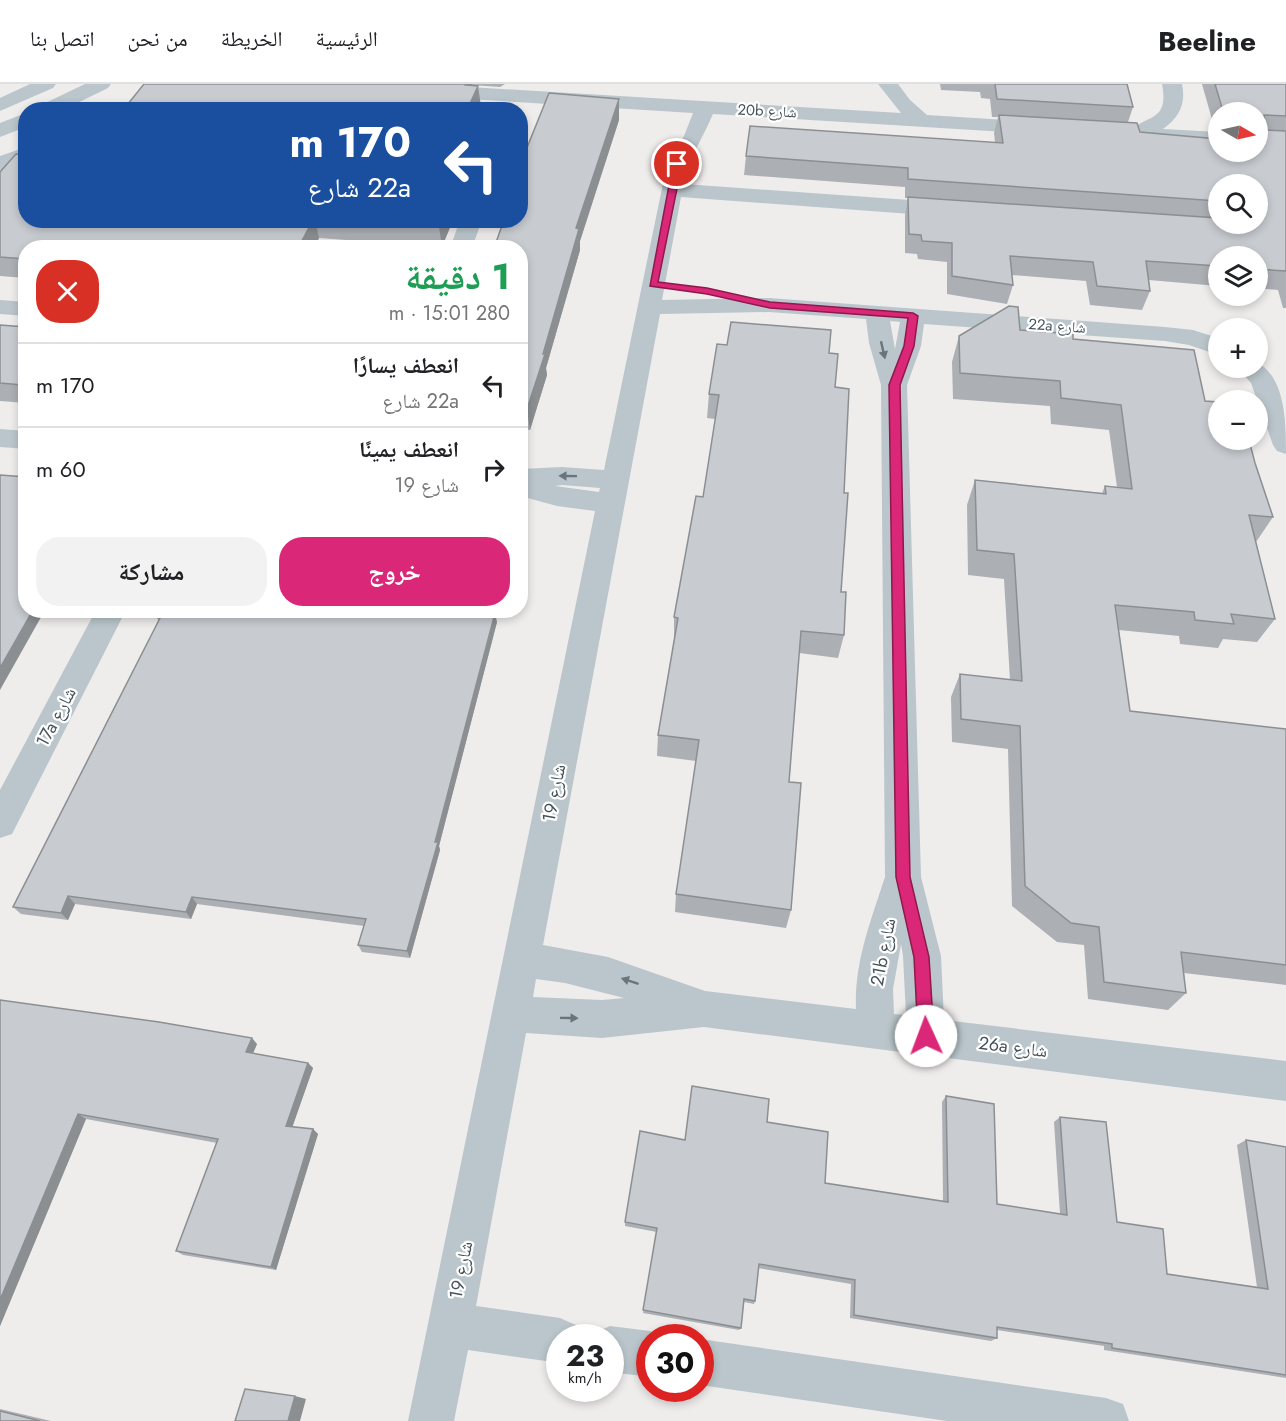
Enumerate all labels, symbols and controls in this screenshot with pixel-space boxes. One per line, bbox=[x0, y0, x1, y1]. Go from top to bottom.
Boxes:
text: Beeline bbox=[1158, 21, 1256, 62]
text: اتصل بنا bbox=[30, 24, 94, 54]
text: من نحن bbox=[127, 24, 188, 54]
text: الخريطة bbox=[221, 24, 283, 54]
text: الرئيسية bbox=[316, 24, 378, 54]
street label: 20b شارع bbox=[737, 98, 797, 124]
north arrow bbox=[1208, 102, 1268, 162]
map controls bbox=[1208, 102, 1268, 450]
text: 170 m bbox=[289, 112, 411, 173]
icon: left bbox=[432, 126, 510, 204]
pin bbox=[651, 138, 702, 189]
icon: arrive bbox=[660, 147, 693, 180]
text: 22a شارع bbox=[308, 168, 411, 207]
button: search bbox=[1208, 174, 1268, 234]
button: layers bbox=[1208, 246, 1268, 306]
text: 1 دقيقة bbox=[405, 250, 510, 302]
button: close bbox=[36, 260, 99, 323]
text: 280 m · 15:01 bbox=[389, 299, 510, 328]
street label: 22a شارع bbox=[1028, 313, 1086, 339]
button: + bbox=[1208, 318, 1268, 378]
one-way arrow bbox=[879, 340, 888, 359]
text: انعطف يسارًا bbox=[353, 349, 459, 381]
text: 170 m bbox=[36, 369, 94, 401]
icon: left bbox=[477, 369, 510, 402]
text: 22a شارع bbox=[383, 387, 459, 416]
button: − bbox=[1208, 390, 1268, 450]
text: انعطف يمينًا bbox=[359, 433, 459, 465]
text: 60 m bbox=[36, 453, 86, 485]
icon: right bbox=[477, 453, 510, 486]
text: شارع 19 bbox=[394, 471, 459, 500]
one-way arrow bbox=[559, 471, 578, 481]
button: مشاركة bbox=[36, 537, 267, 606]
button: خروج bbox=[279, 537, 510, 606]
street label: 17a شارع bbox=[29, 683, 83, 751]
street label: شارع 19 bbox=[536, 762, 572, 824]
street label: 21b شارع bbox=[864, 916, 902, 988]
one-way arrow bbox=[621, 976, 639, 986]
position arrow bbox=[894, 1004, 958, 1068]
one-way arrow bbox=[559, 1014, 578, 1023]
street label: 26a شارع bbox=[977, 1030, 1049, 1064]
street label: شارع 19 bbox=[443, 1239, 479, 1301]
speed limit sign: 30 bbox=[636, 1324, 714, 1402]
text: 23 bbox=[566, 1334, 604, 1377]
text: km/h bbox=[568, 1367, 602, 1389]

